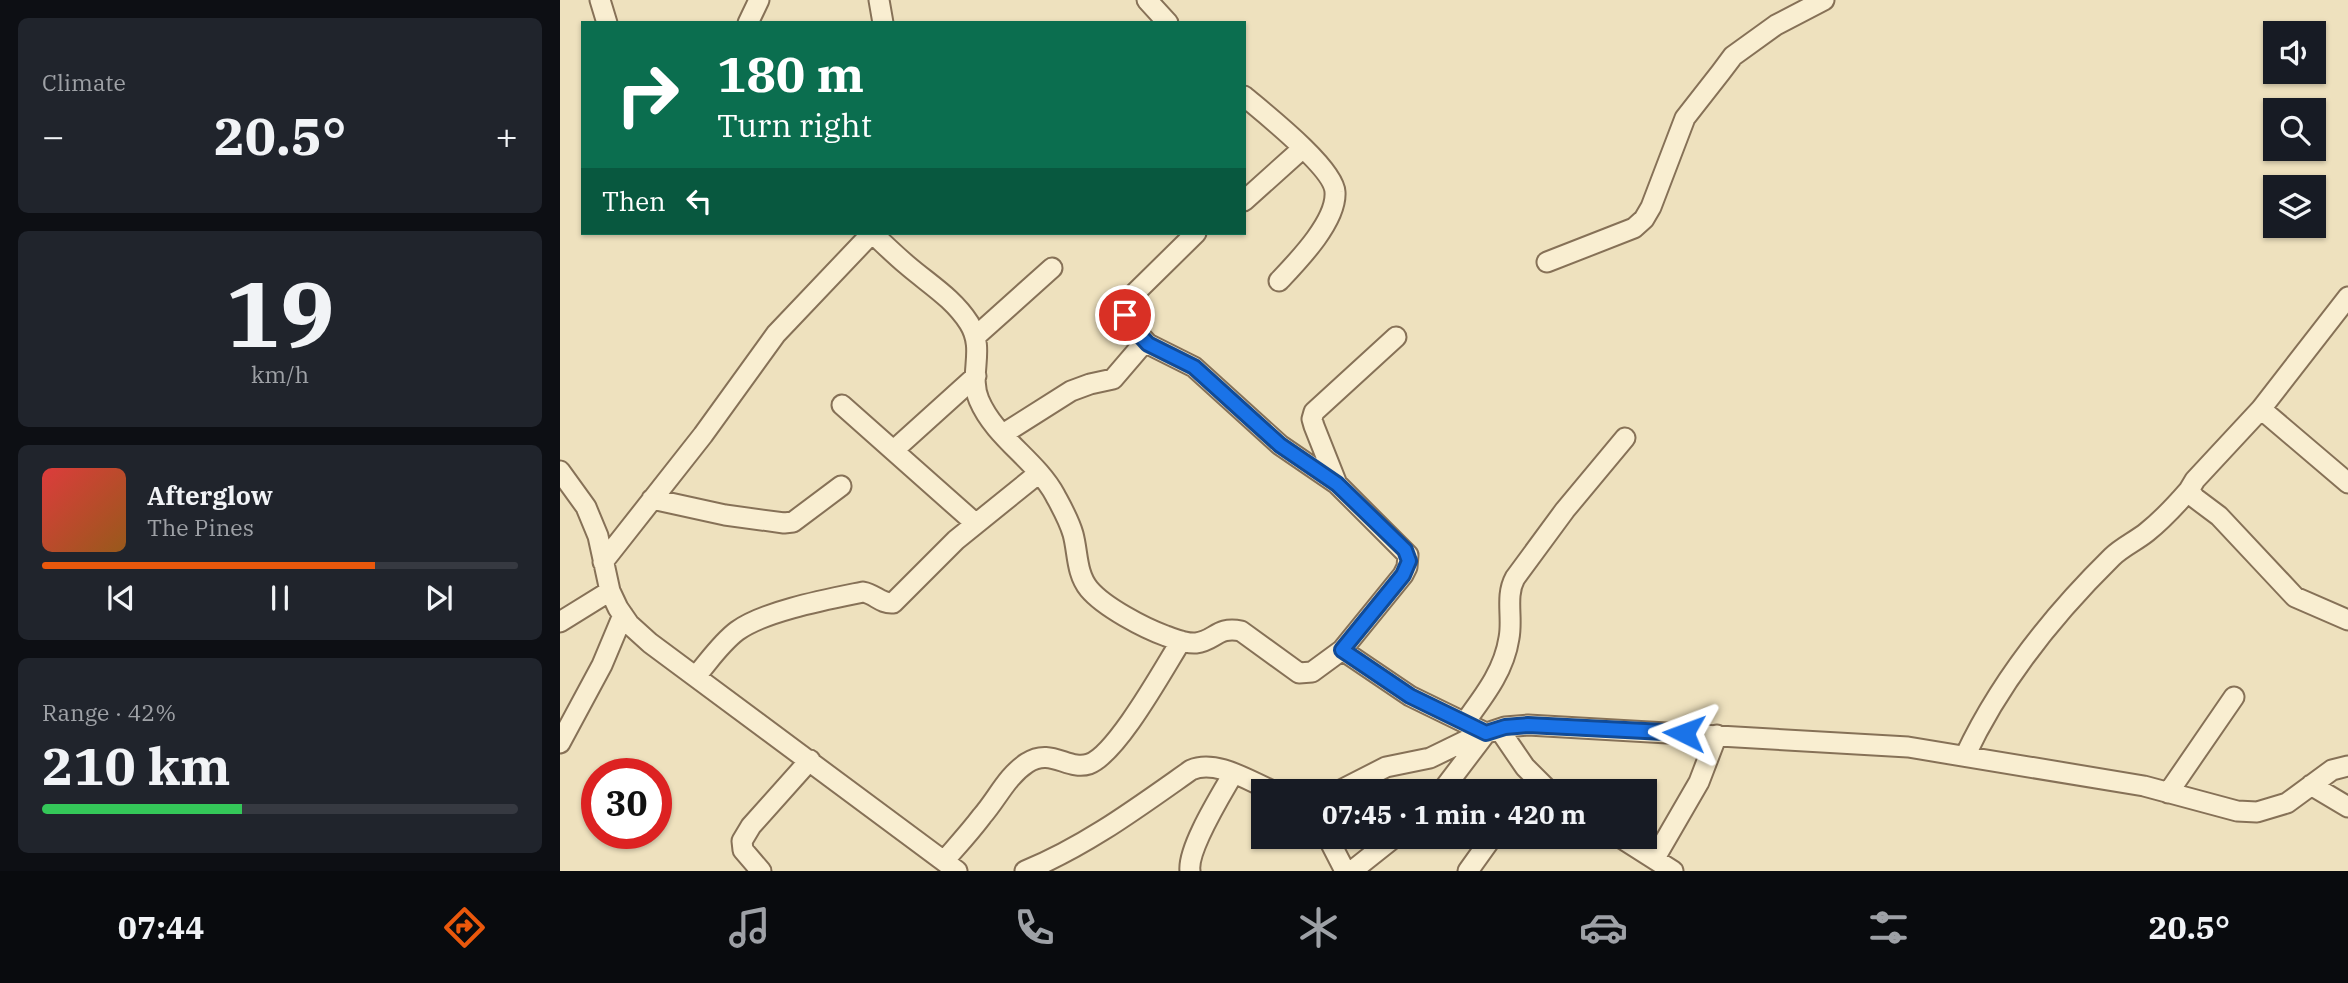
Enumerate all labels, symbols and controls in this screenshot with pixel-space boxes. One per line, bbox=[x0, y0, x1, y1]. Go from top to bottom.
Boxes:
map controls bbox=[2263, 21, 2326, 238]
button: sound bbox=[2263, 21, 2326, 84]
text: 180 m bbox=[717, 42, 864, 105]
icon: right bbox=[602, 49, 693, 140]
text: Climate bbox=[42, 67, 126, 97]
button: search bbox=[2263, 98, 2326, 161]
text: 20.5° bbox=[214, 102, 346, 169]
text: Turn right bbox=[717, 104, 872, 146]
text: − bbox=[42, 111, 65, 160]
text: + bbox=[495, 111, 518, 160]
button: layers bbox=[2263, 175, 2326, 238]
icon: left bbox=[680, 182, 718, 220]
text: Then bbox=[602, 184, 666, 218]
text: 19 bbox=[225, 254, 335, 372]
pin bbox=[1095, 285, 1155, 345]
icon: arrive bbox=[1106, 296, 1144, 334]
text: km/h bbox=[251, 359, 309, 389]
text: Afterglow bbox=[147, 478, 273, 512]
text: The Pines bbox=[147, 512, 254, 542]
icon: previous bbox=[102, 579, 140, 617]
icon: pause bbox=[261, 579, 299, 617]
icon: next bbox=[420, 579, 458, 617]
position arrow bbox=[1647, 696, 1721, 770]
text: Range · 42% bbox=[42, 697, 176, 727]
text: 210 km bbox=[42, 732, 231, 799]
speed limit sign: 30 bbox=[581, 758, 672, 849]
text: 07:45 · 1 min · 420 m bbox=[1322, 797, 1586, 831]
icon: directions bbox=[440, 903, 489, 952]
icon: music bbox=[725, 903, 774, 952]
icon: phone bbox=[1010, 903, 1059, 952]
icon: climate bbox=[1294, 903, 1343, 952]
icon: car bbox=[1579, 903, 1628, 952]
icon: filters bbox=[1864, 903, 1913, 952]
text: 07:44 bbox=[118, 906, 204, 948]
text: 20.5° bbox=[2148, 906, 2230, 948]

